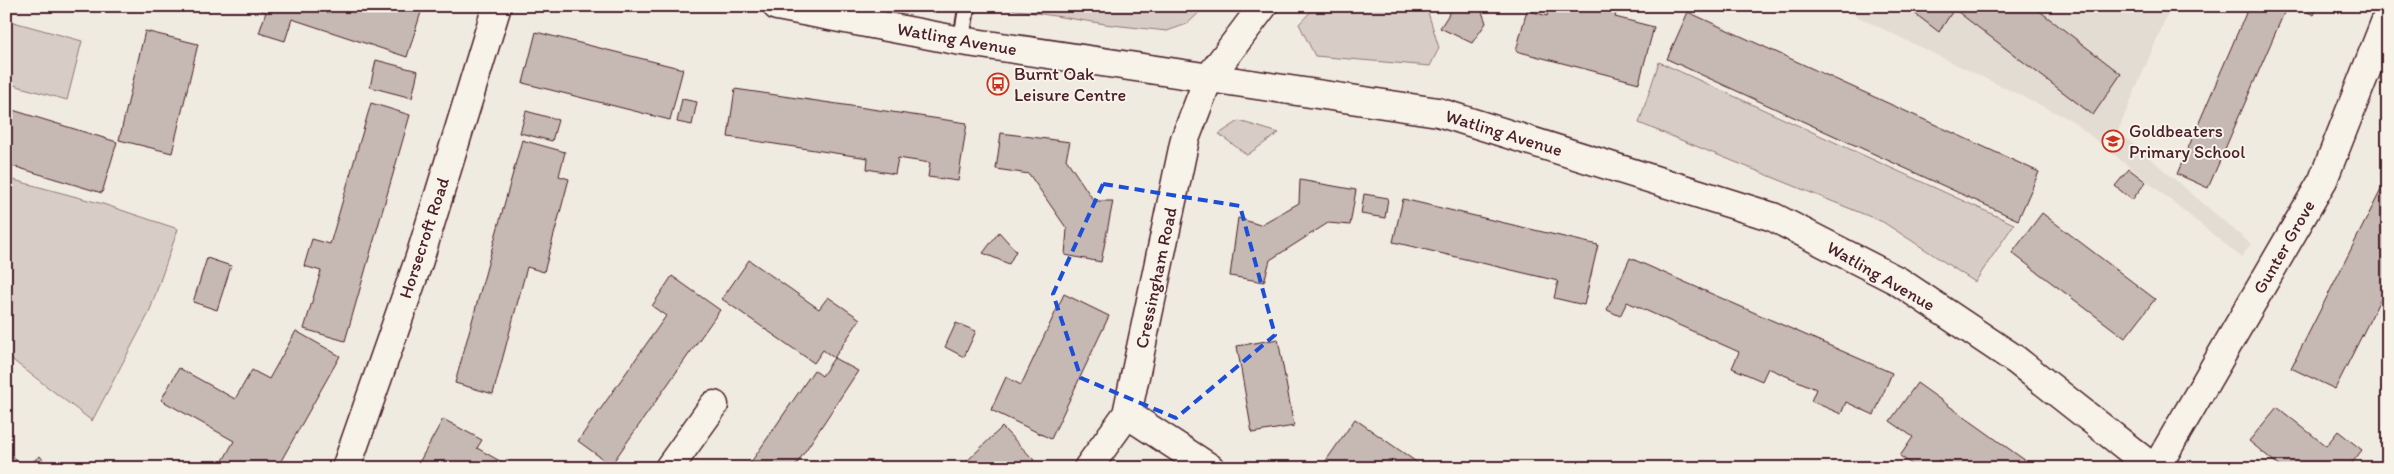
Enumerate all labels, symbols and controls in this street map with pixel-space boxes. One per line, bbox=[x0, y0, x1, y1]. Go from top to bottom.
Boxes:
street label: Watling Avenue bbox=[895, 18, 1019, 60]
place label: Burnt Oak Leisure Centre bbox=[1014, 63, 1126, 106]
bus stop icon: Burnt Oak Leisure Centre bbox=[986, 72, 1010, 96]
street label: Watling Avenue bbox=[1443, 105, 1565, 161]
place label: Goldbeaters Primary School bbox=[2129, 120, 2245, 163]
school or university icon: Goldbeaters Primary School bbox=[2101, 129, 2125, 153]
street label: Horsecroft Road bbox=[394, 175, 454, 301]
street label: Gunter Grove bbox=[2248, 196, 2320, 298]
street label: Cressingham Road bbox=[1130, 205, 1182, 351]
street label: Watling Avenue bbox=[1823, 236, 1939, 316]

